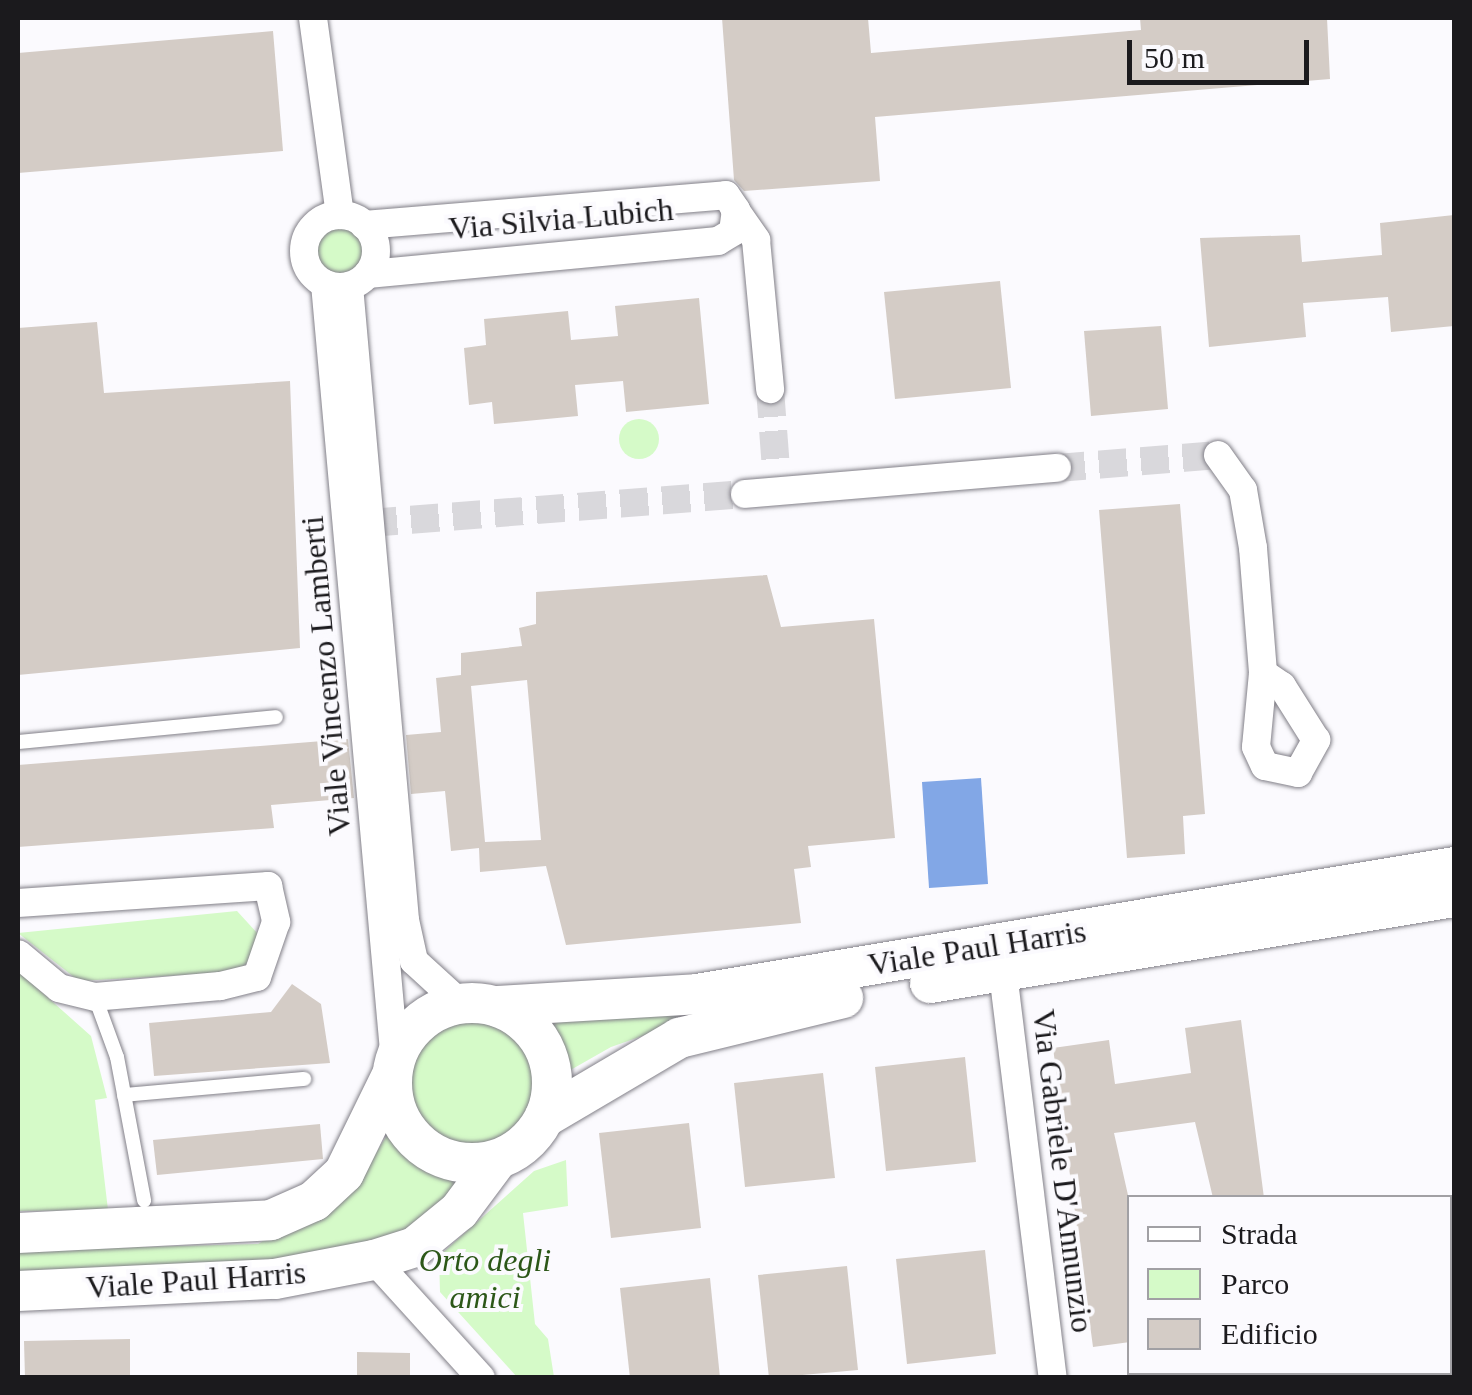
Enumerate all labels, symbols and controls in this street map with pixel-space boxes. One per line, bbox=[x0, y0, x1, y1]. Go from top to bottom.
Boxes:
scale bar bbox=[1132, 20, 1314, 82]
text: 50 m bbox=[1144, 41, 1205, 74]
street label: Via Silvia Lubich bbox=[447, 190, 675, 248]
street label: Viale Vincenzo Lamberti bbox=[293, 514, 359, 838]
street label: Viale Paul Harris bbox=[865, 912, 1089, 984]
street label: Via Gabriele D'Annunzio bbox=[1024, 1007, 1102, 1335]
legend bbox=[1127, 1195, 1452, 1375]
text: Strada bbox=[1221, 1217, 1298, 1250]
park label: Orto degli amici bbox=[419, 1242, 551, 1317]
street label: Viale Paul Harris bbox=[85, 1253, 307, 1307]
text: Parco bbox=[1221, 1267, 1289, 1300]
text: Edificio bbox=[1221, 1317, 1318, 1350]

